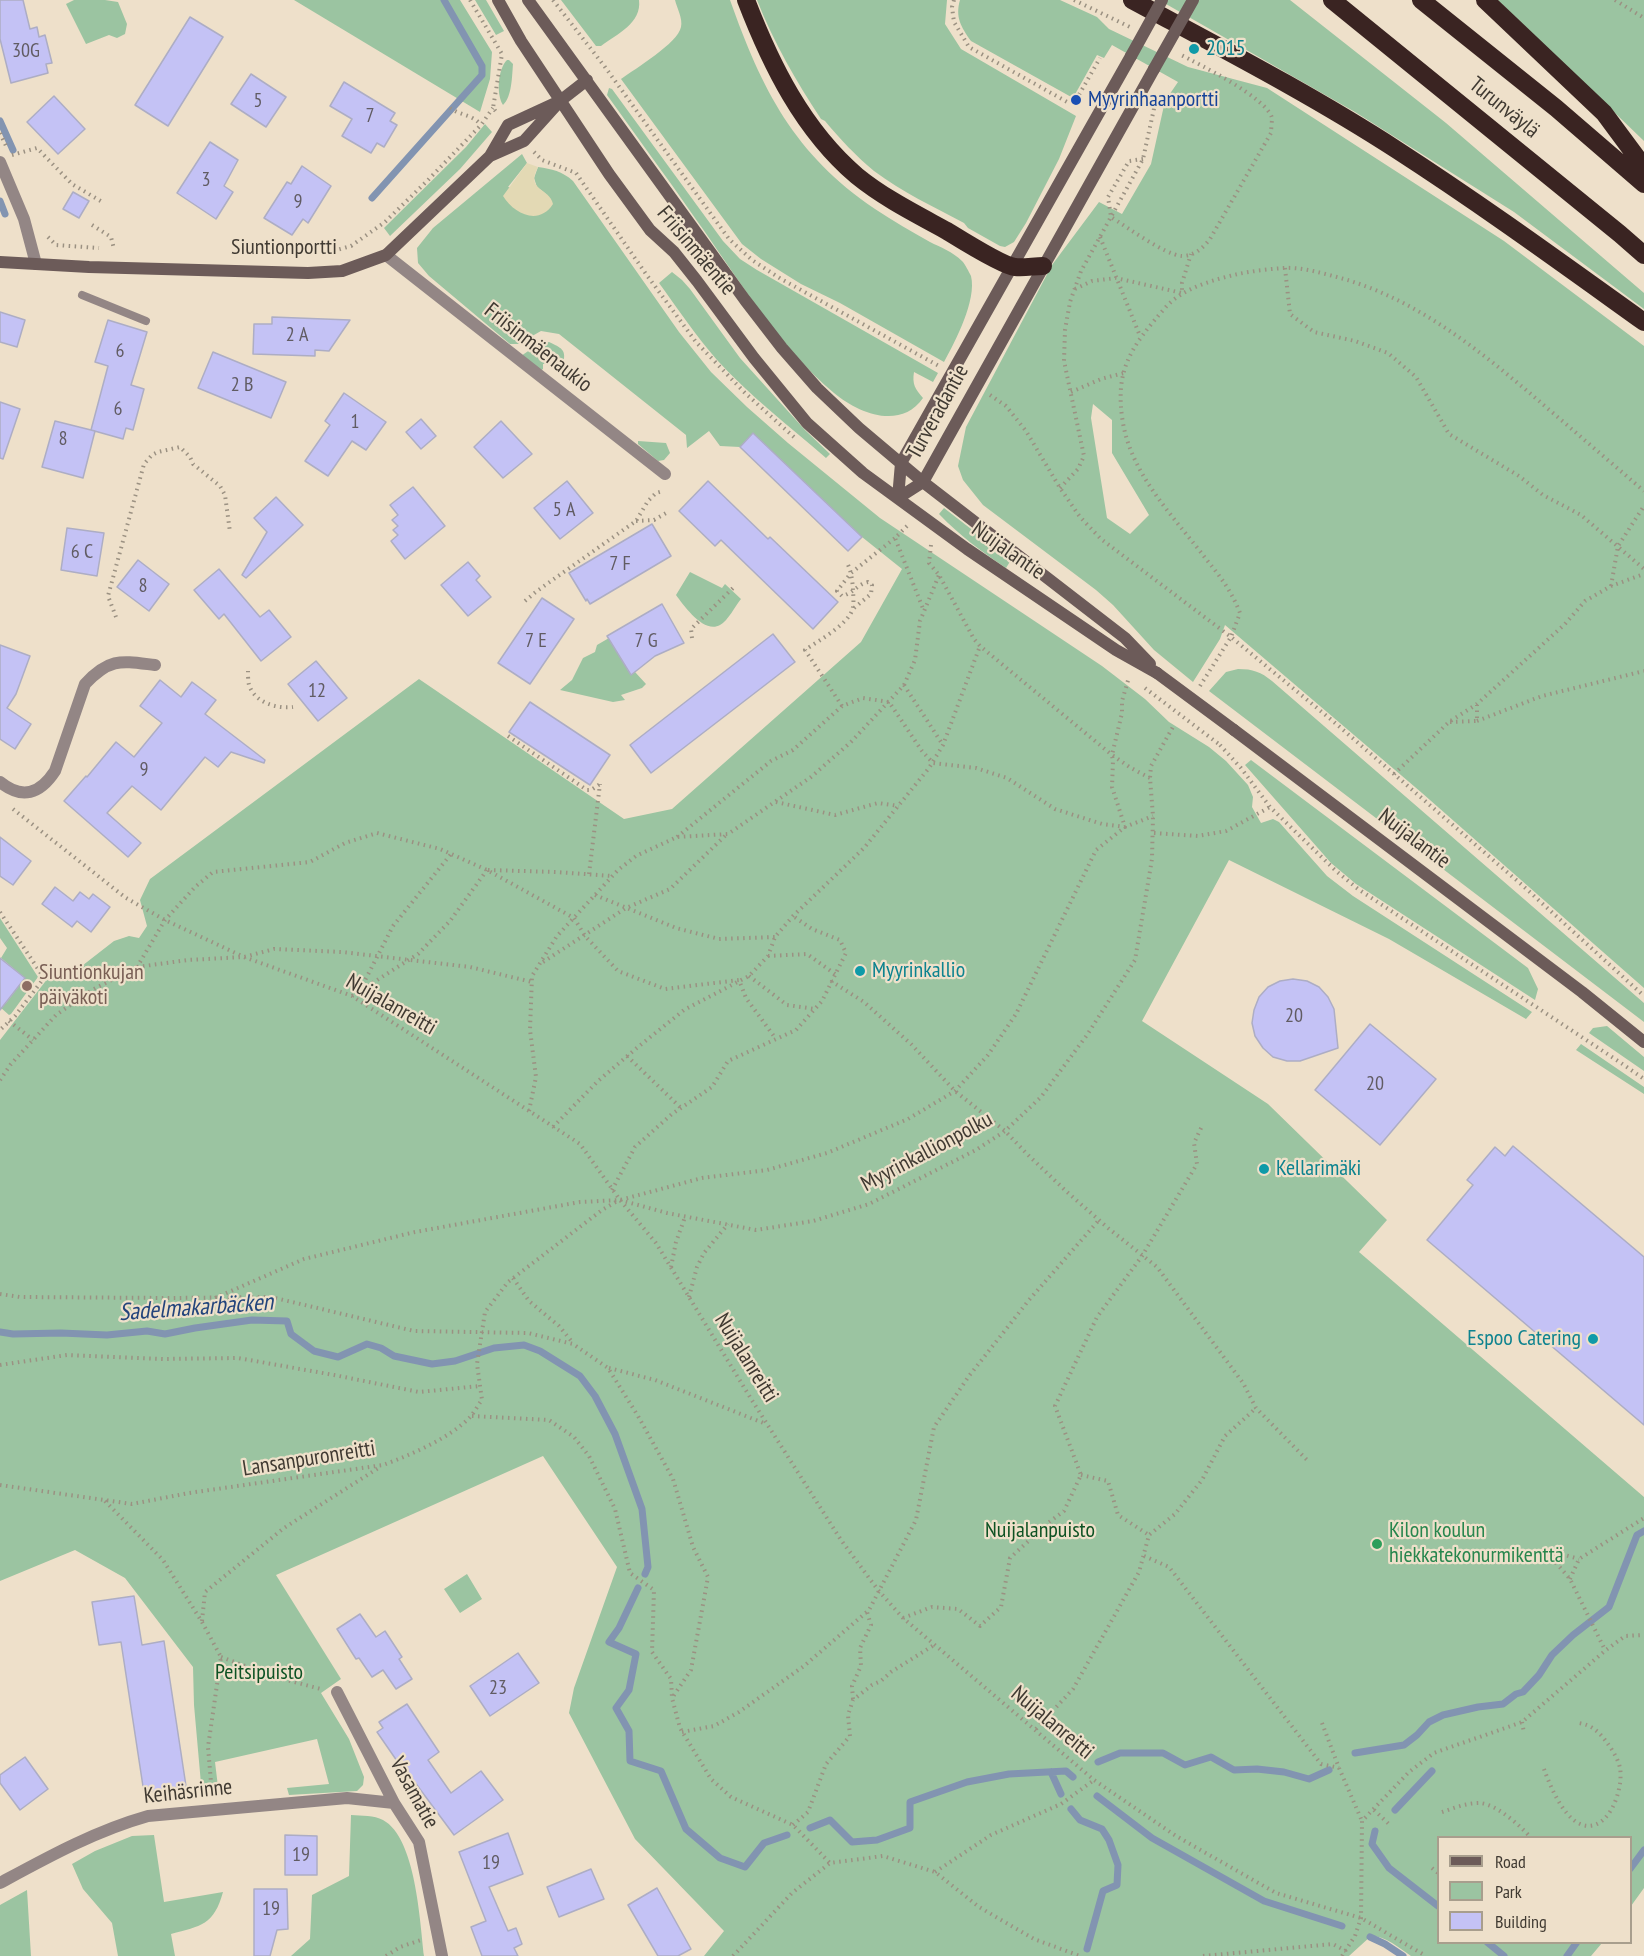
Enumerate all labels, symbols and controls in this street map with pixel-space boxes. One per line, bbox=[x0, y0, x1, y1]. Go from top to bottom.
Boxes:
place label: 2015 bbox=[1206, 36, 1246, 62]
house number: 30G bbox=[12, 39, 40, 63]
marker: 2015 bbox=[1187, 42, 1201, 56]
street label: Turunväylä bbox=[1464, 72, 1544, 144]
place label: Myyrinhaanportti bbox=[1088, 87, 1219, 113]
house number: 5 bbox=[254, 89, 262, 113]
marker: Myyrinhaanportti bbox=[1069, 93, 1083, 107]
house number: 7 bbox=[366, 104, 374, 128]
house number: 3 bbox=[202, 168, 210, 192]
house number: 9 bbox=[294, 190, 302, 214]
street label: Friisinmäentie bbox=[651, 201, 741, 301]
street label: Siuntionportti bbox=[231, 235, 337, 261]
street label: Friisinmäenaukio bbox=[479, 298, 597, 398]
house number: 2 A bbox=[286, 323, 308, 347]
house number: 6 bbox=[116, 339, 124, 363]
street label: Turveradantie bbox=[901, 360, 975, 464]
house number: 2 B bbox=[231, 373, 253, 397]
house number: 6 bbox=[114, 397, 122, 421]
house number: 1 bbox=[351, 410, 359, 434]
house number: 8 bbox=[59, 427, 67, 451]
house number: 5 A bbox=[553, 498, 575, 522]
street label: Nuijalantie bbox=[966, 516, 1050, 586]
house number: 6 C bbox=[71, 540, 93, 564]
house number: 7 F bbox=[609, 552, 631, 576]
house number: 8 bbox=[139, 574, 147, 598]
house number: 7 E bbox=[525, 629, 547, 653]
house number: 7 G bbox=[634, 629, 658, 653]
house number: 12 bbox=[308, 679, 326, 703]
house number: 9 bbox=[140, 758, 148, 782]
street label: Nuijalantie bbox=[1373, 803, 1455, 875]
place label: Myyrinkallio bbox=[872, 958, 965, 984]
place label: Siuntionkujan päiväkoti bbox=[39, 960, 144, 1011]
marker: Myyrinkallio bbox=[853, 964, 867, 978]
street label: Nuijalanreitti bbox=[341, 969, 441, 1041]
marker: Siuntionkujan päiväkoti bbox=[20, 979, 34, 993]
house number: 20 bbox=[1285, 1004, 1303, 1028]
house number: 20 bbox=[1366, 1072, 1384, 1096]
street label: Myyrinkallionpolku bbox=[857, 1106, 997, 1198]
place label: Kellarimäki bbox=[1276, 1156, 1361, 1182]
marker: Kellarimäki bbox=[1257, 1162, 1271, 1176]
water label: Sadelmakarbäcken bbox=[118, 1288, 274, 1328]
street label: Nuijalanreitti bbox=[708, 1309, 784, 1407]
place label: Espoo Catering bbox=[1467, 1326, 1581, 1352]
marker: Espoo Catering bbox=[1586, 1332, 1600, 1346]
street label: Lansanpuronreitti bbox=[241, 1435, 377, 1483]
park label: Nuijalanpuisto bbox=[985, 1518, 1095, 1544]
place label: Kilon koulun hiekkatekonurmikenttä bbox=[1389, 1518, 1563, 1570]
marker: Kilon koulun hiekkatekonurmikenttä bbox=[1370, 1537, 1384, 1551]
park label: Peitsipuisto bbox=[215, 1660, 303, 1686]
house number: 23 bbox=[489, 1676, 507, 1700]
street label: Nuijalanreitti bbox=[1005, 1681, 1099, 1765]
street label: Vasamatie bbox=[384, 1753, 444, 1833]
street label: Keihäsrinne bbox=[142, 1774, 234, 1810]
legend bbox=[1437, 1836, 1632, 1944]
house number: 19 bbox=[292, 1843, 310, 1867]
text: Road bbox=[1495, 1850, 1526, 1873]
house number: 19 bbox=[482, 1851, 500, 1875]
text: Park bbox=[1495, 1880, 1522, 1903]
house number: 19 bbox=[262, 1897, 280, 1921]
text: Building bbox=[1495, 1910, 1547, 1933]

